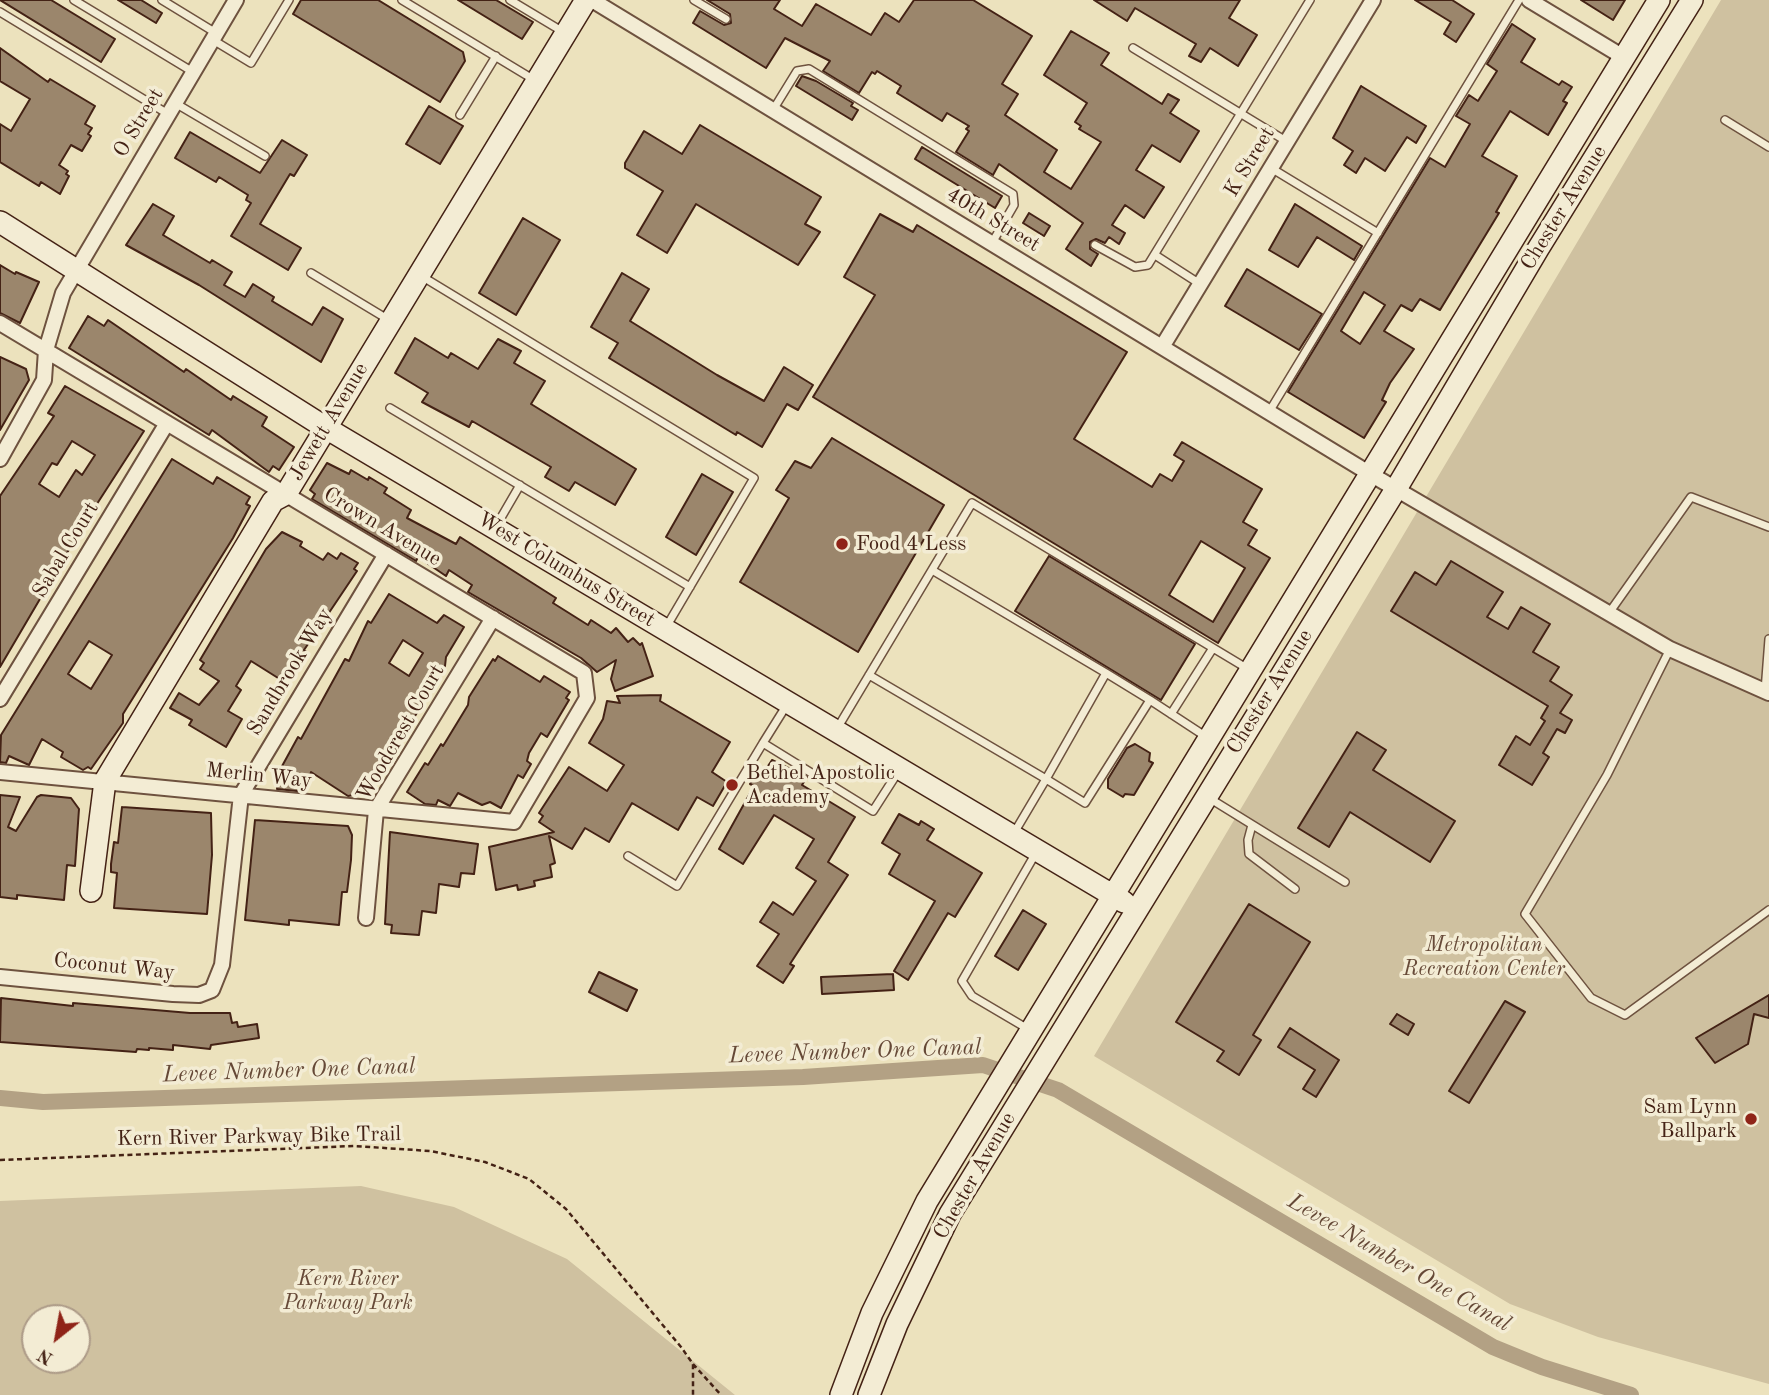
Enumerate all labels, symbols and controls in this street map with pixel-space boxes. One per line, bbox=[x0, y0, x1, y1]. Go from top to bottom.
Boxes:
street label: O Street bbox=[109, 84, 169, 162]
street label: K Street bbox=[1219, 122, 1281, 202]
street label: Chester Avenue bbox=[1516, 141, 1612, 275]
street label: 40th Street bbox=[942, 182, 1044, 258]
street label: Jewett Avenue bbox=[284, 358, 374, 486]
street label: Crown Avenue bbox=[319, 482, 445, 572]
street label: Sabal Court bbox=[27, 497, 105, 603]
street label: West Columbus Street bbox=[472, 507, 660, 633]
place label: Food 4 Less bbox=[856, 531, 966, 557]
marker: Food 4 Less bbox=[834, 536, 850, 552]
street label: Sandbrook Way bbox=[242, 604, 338, 740]
street label: Chester Avenue bbox=[1222, 625, 1318, 759]
street label: Woodcrest Court bbox=[352, 660, 450, 806]
street label: Merlin Way bbox=[205, 758, 313, 794]
place label: Bethel Apostolic Academy bbox=[746, 760, 895, 810]
marker: Bethel Apostolic Academy bbox=[724, 777, 740, 793]
park label: Metropolitan Recreation Center bbox=[1403, 932, 1565, 982]
street label: Coconut Way bbox=[52, 948, 176, 986]
water label: Levee Number One Canal bbox=[728, 1034, 982, 1070]
water label: Levee Number One Canal bbox=[162, 1053, 416, 1089]
place label: Sam Lynn Ballpark bbox=[1643, 1094, 1737, 1144]
street label: Chester Avenue bbox=[928, 1108, 1022, 1244]
marker: Sam Lynn Ballpark bbox=[1743, 1111, 1759, 1127]
street label: Kern River Parkway Bike Trail bbox=[117, 1122, 401, 1152]
water label: Levee Number One Canal bbox=[1282, 1188, 1516, 1338]
park label: Kern River Parkway Park bbox=[283, 1266, 413, 1316]
north arrow bbox=[21, 1304, 91, 1374]
text: N bbox=[35, 1344, 57, 1368]

